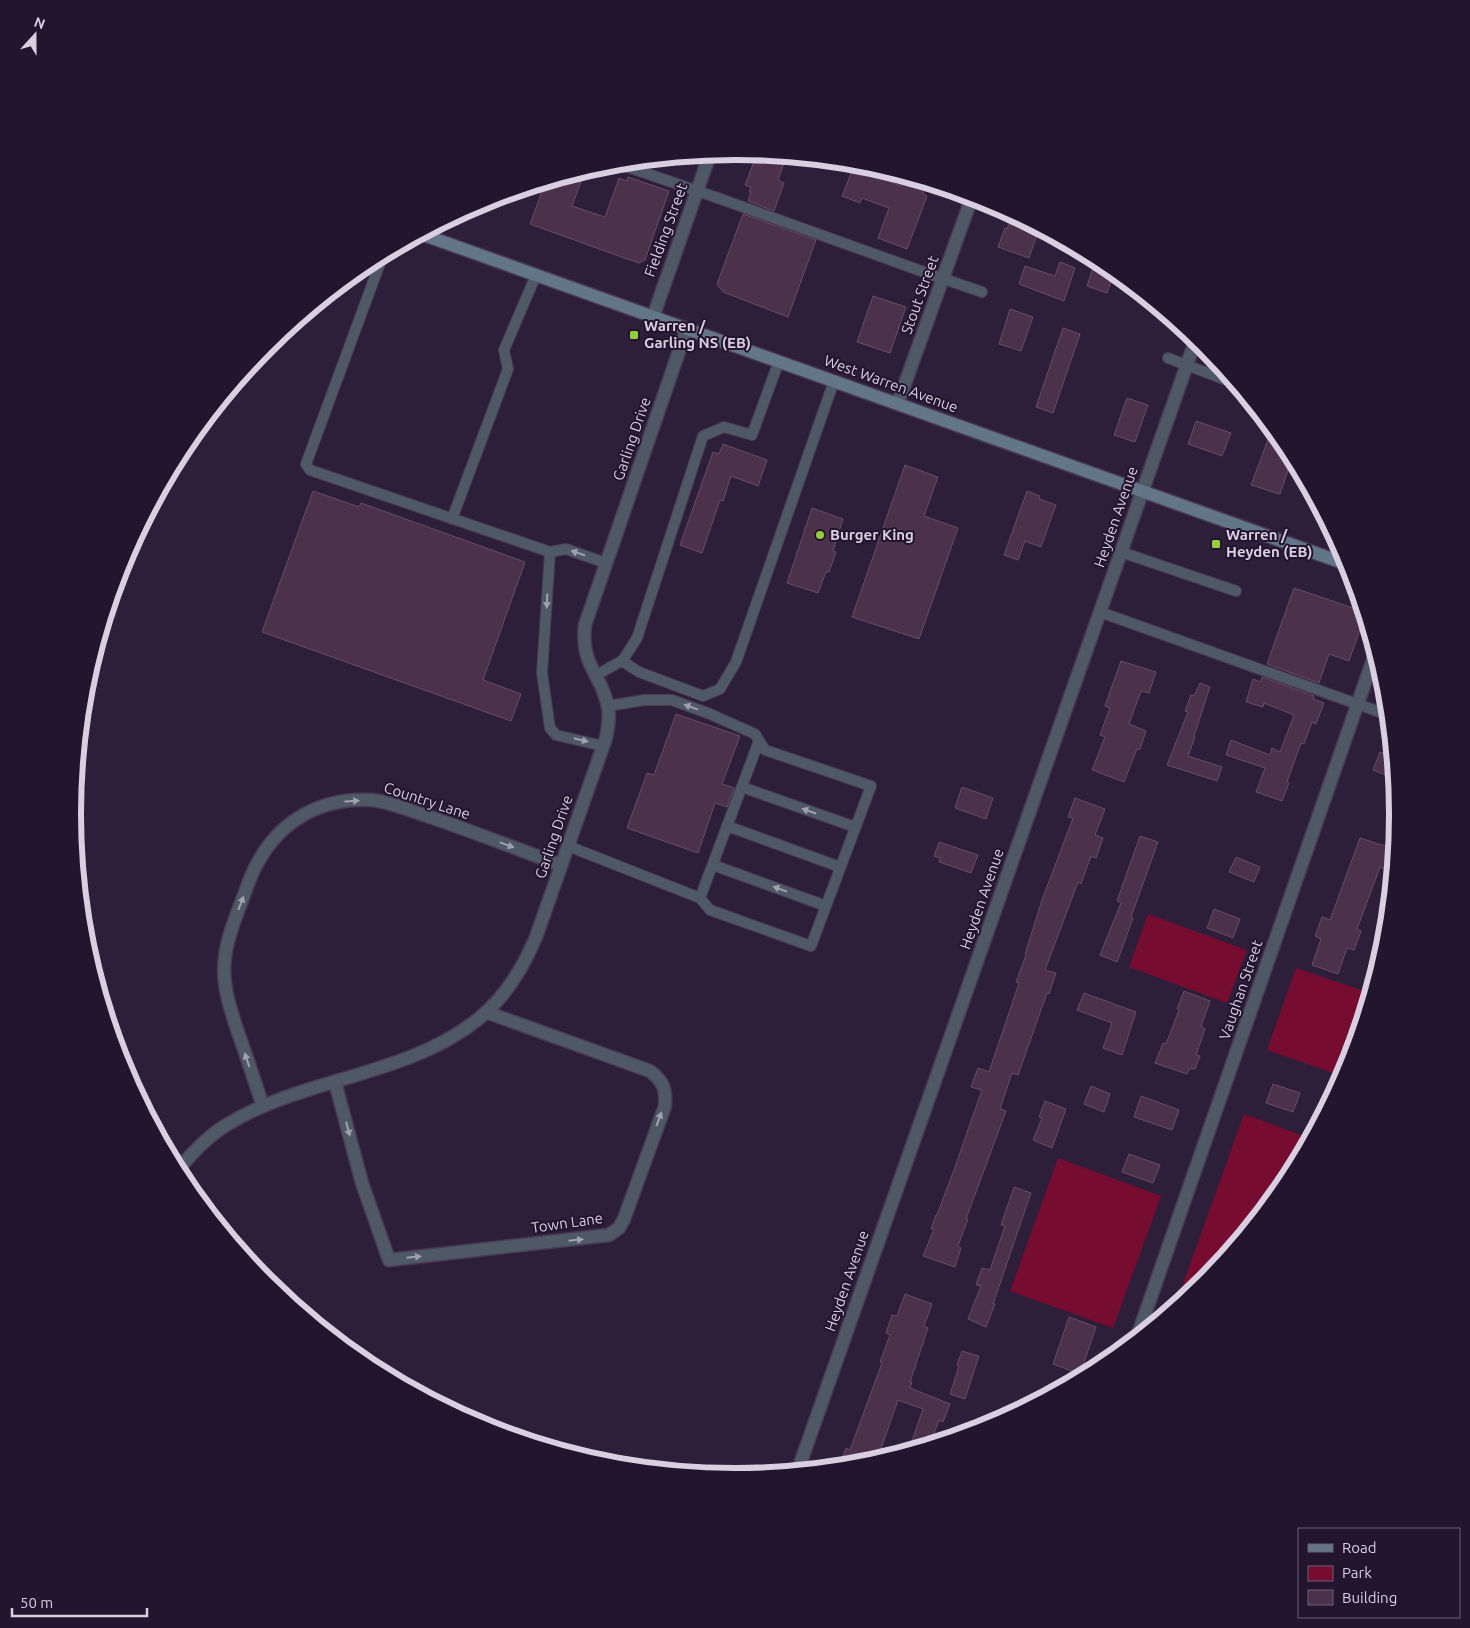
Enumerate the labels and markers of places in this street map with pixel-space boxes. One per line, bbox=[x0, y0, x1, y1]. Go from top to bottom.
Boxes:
place label: Warren / Garling NS (EB) bbox=[644, 317, 751, 351]
marker: Warren / Garling NS (EB) bbox=[628, 329, 640, 341]
place label: Burger King bbox=[830, 526, 914, 543]
place label: Warren / Heyden (EB) bbox=[1226, 526, 1312, 560]
marker: Burger King bbox=[814, 529, 826, 541]
marker: Warren / Heyden (EB) bbox=[1210, 538, 1222, 550]

